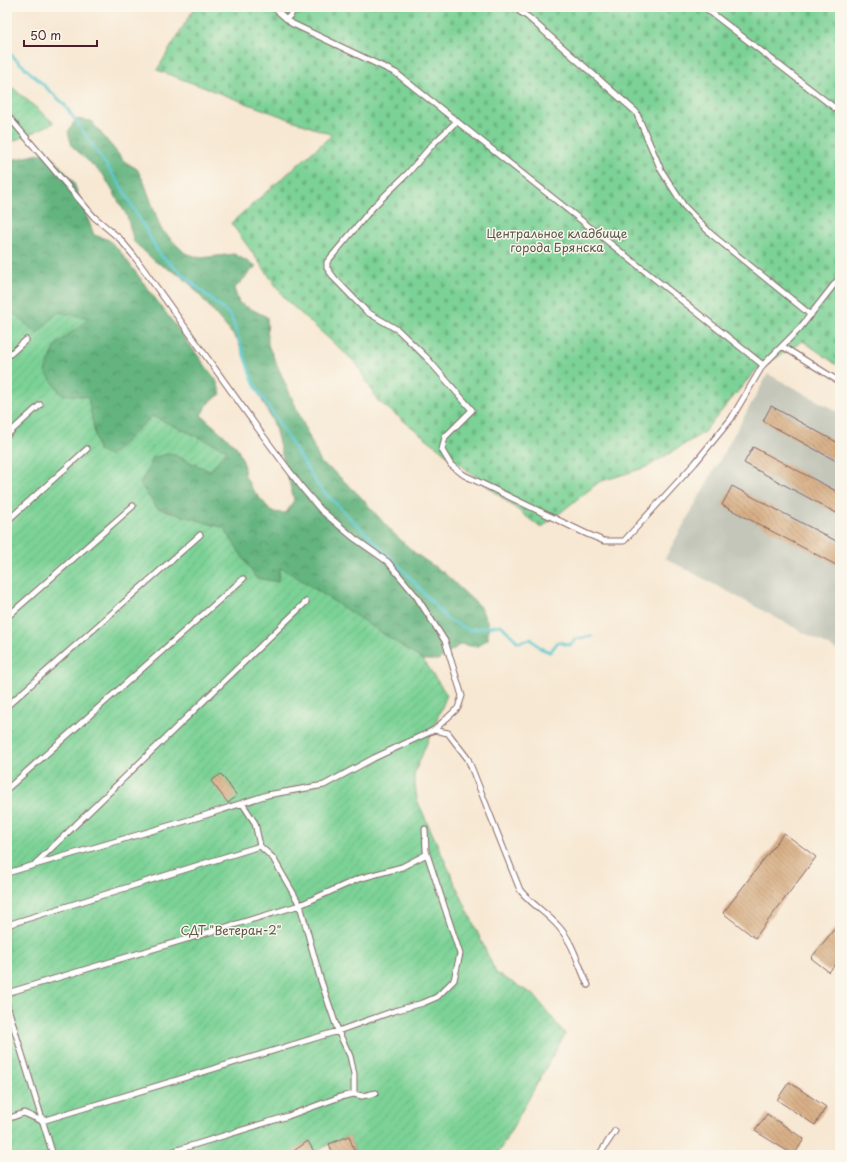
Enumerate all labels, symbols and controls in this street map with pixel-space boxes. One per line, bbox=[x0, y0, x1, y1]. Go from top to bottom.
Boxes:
scale bar bbox=[24, 22, 97, 48]
text: 50 m bbox=[30, 26, 61, 44]
park label: Центральное кладбище города Брянска bbox=[486, 224, 628, 256]
park label: СДТ "Ветеран-2" bbox=[181, 921, 281, 939]

